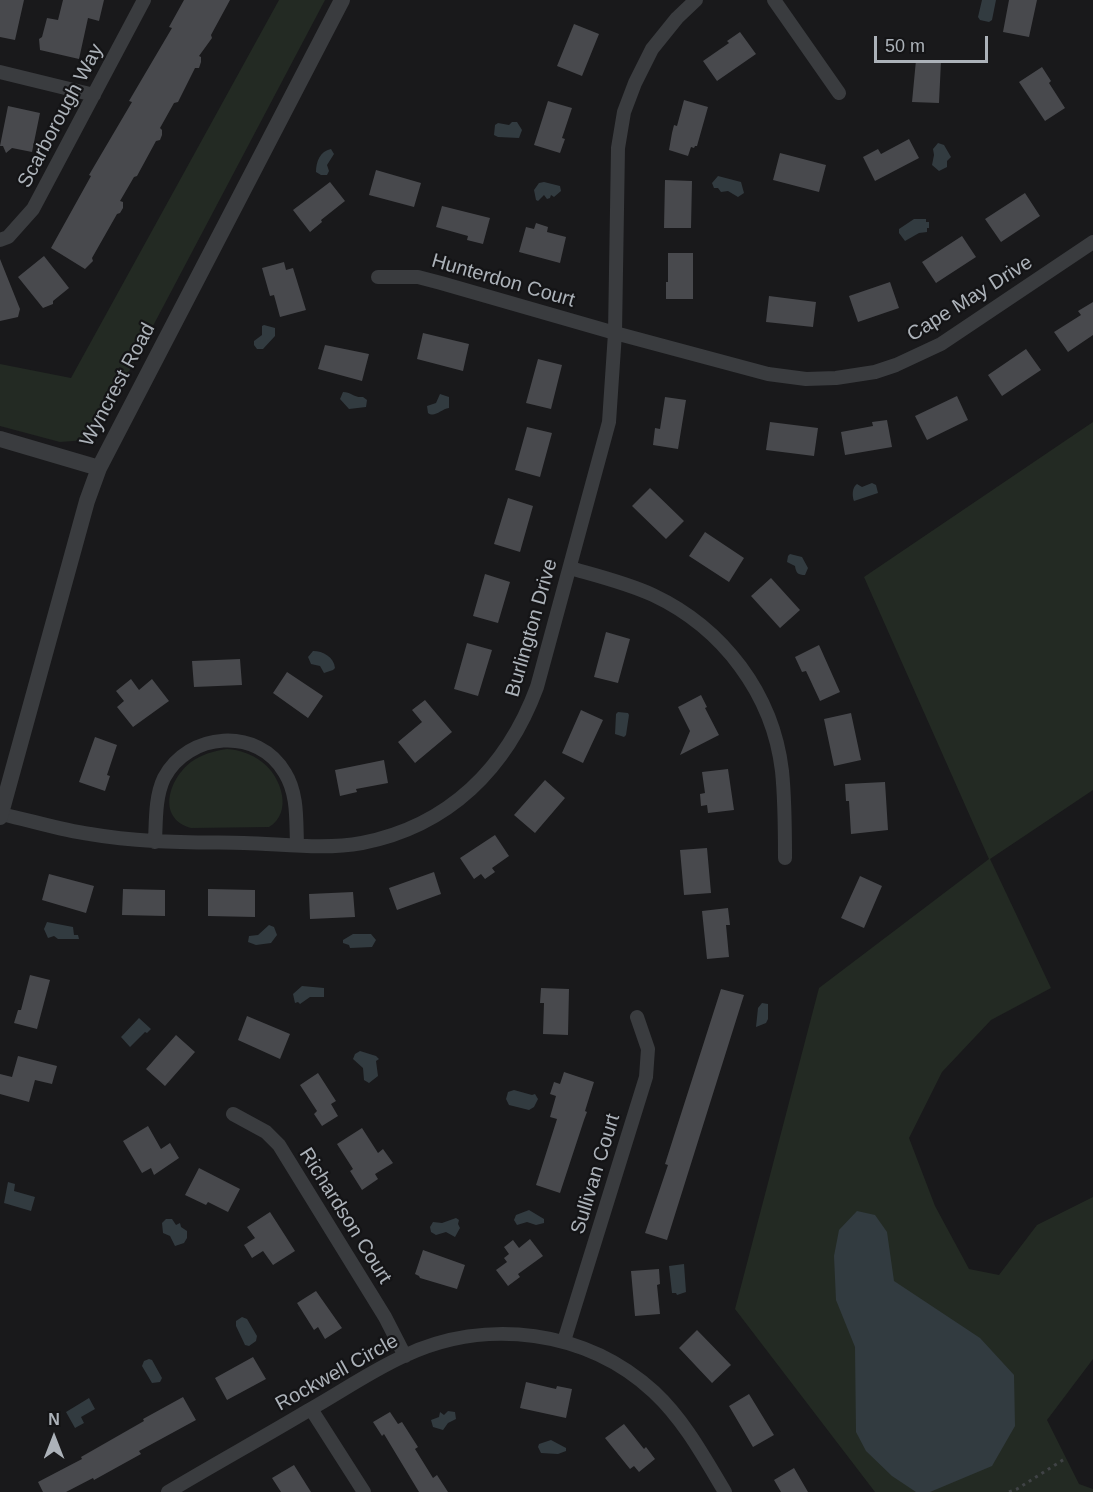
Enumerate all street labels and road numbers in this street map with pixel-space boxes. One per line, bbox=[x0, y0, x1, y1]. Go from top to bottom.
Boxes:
street label: Scarborough Way bbox=[13, 40, 109, 192]
street label: Hunterdon Court bbox=[429, 249, 577, 313]
street label: Cape May Drive bbox=[903, 251, 1037, 347]
street label: Wyncrest Road bbox=[75, 319, 161, 451]
street label: Burlington Drive bbox=[501, 556, 563, 700]
street label: Sullivan Court bbox=[566, 1111, 626, 1237]
street label: Richardson Court bbox=[294, 1144, 396, 1288]
street label: Rockwell Circle bbox=[271, 1329, 403, 1417]

